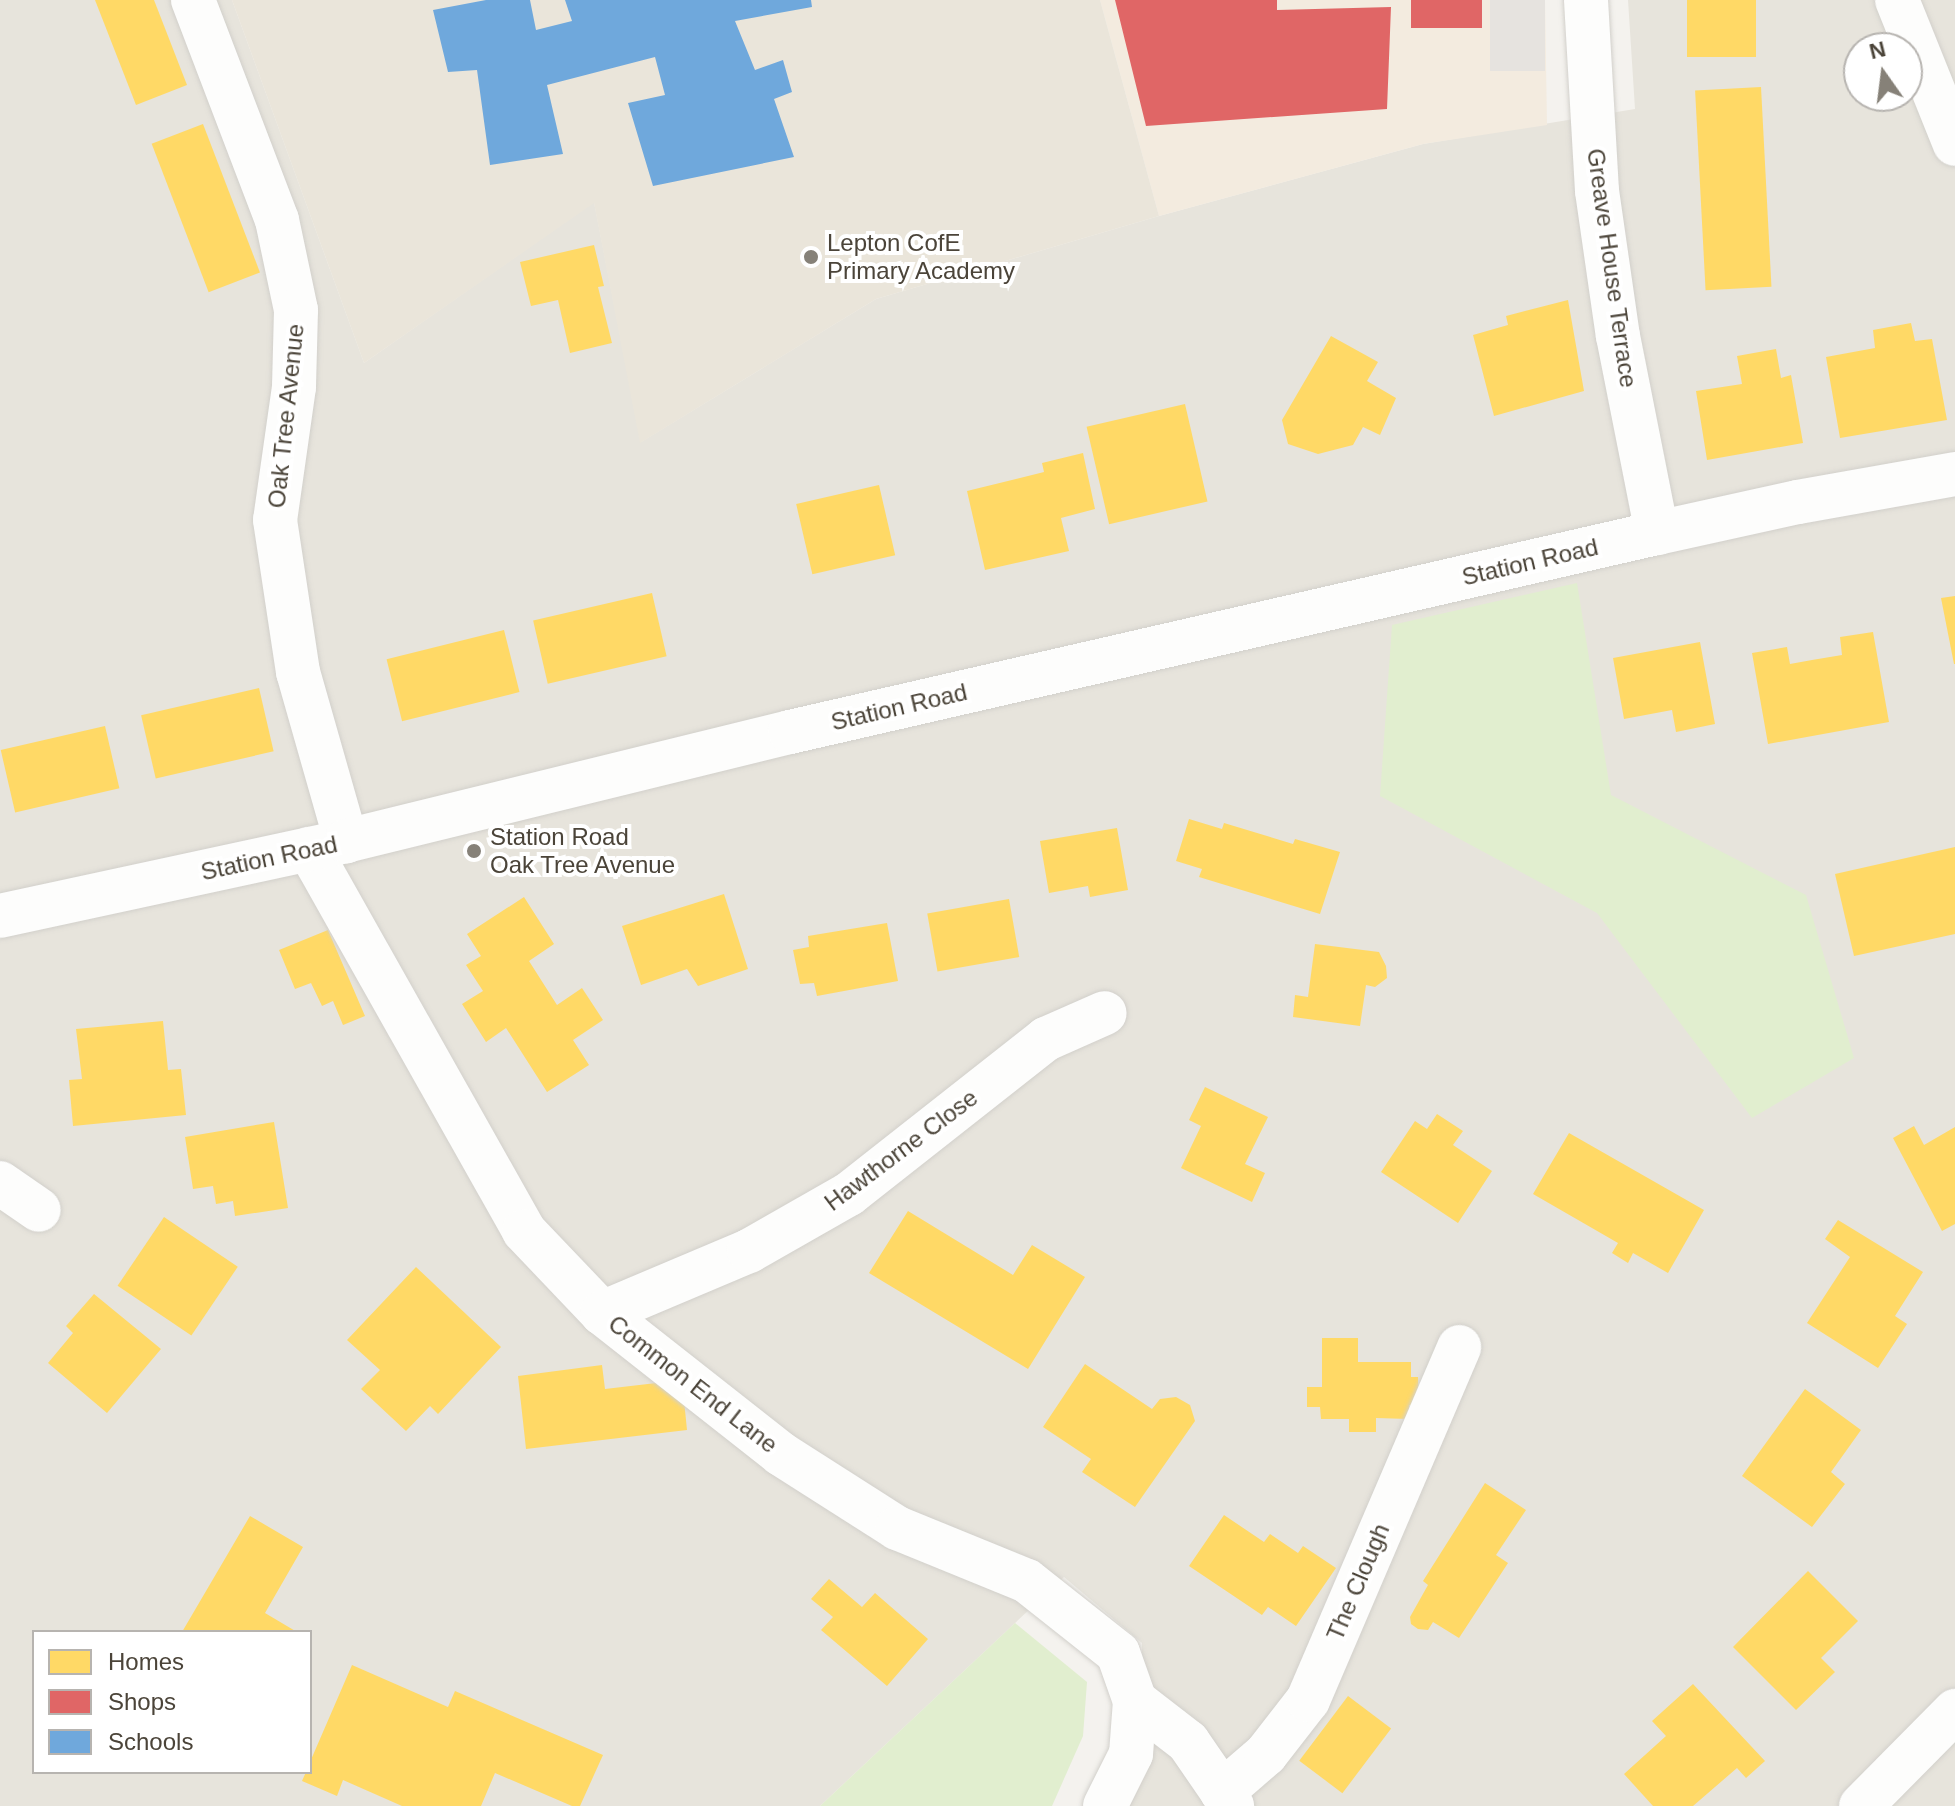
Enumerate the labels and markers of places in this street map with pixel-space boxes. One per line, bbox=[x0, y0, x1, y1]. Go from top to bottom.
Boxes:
place label: Lepton CofE Primary Academy bbox=[827, 229, 1016, 285]
marker: Lepton CofE Primary Academy bbox=[802, 248, 820, 266]
place label: Station Road Oak Tree Avenue bbox=[490, 823, 677, 879]
marker: Station Road Oak Tree Avenue bbox=[465, 842, 483, 860]

